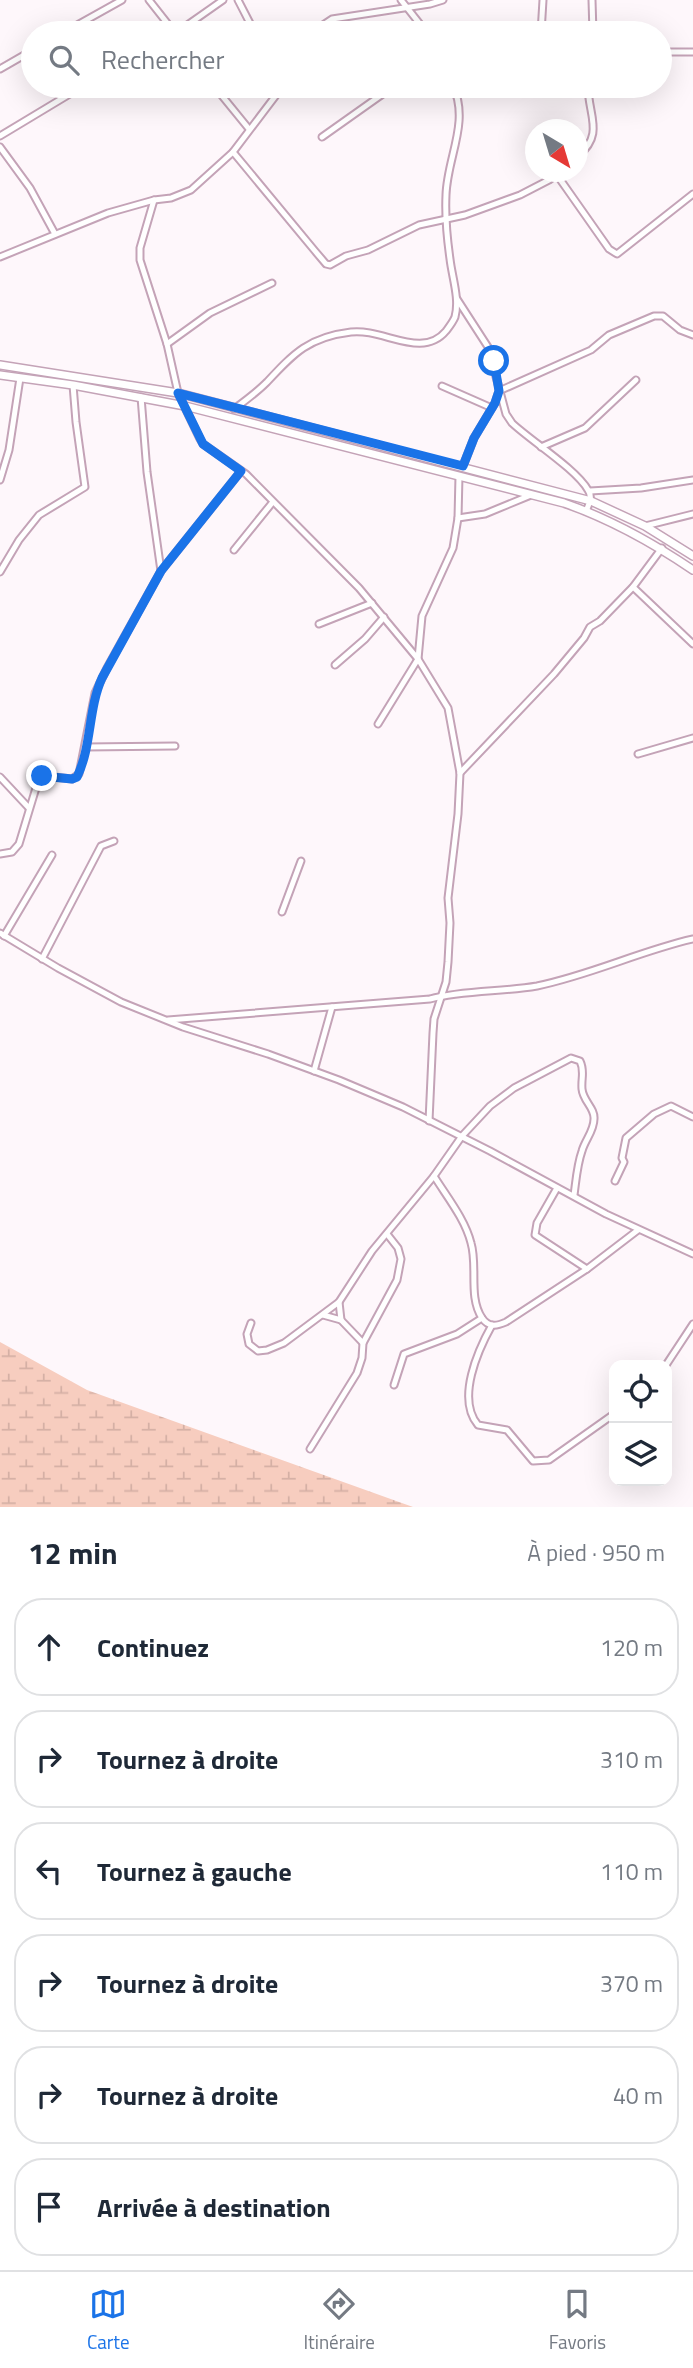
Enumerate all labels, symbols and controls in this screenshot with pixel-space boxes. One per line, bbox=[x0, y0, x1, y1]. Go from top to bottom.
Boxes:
search box bbox=[21, 21, 672, 98]
text: Rechercher bbox=[101, 40, 225, 79]
icon: search bbox=[45, 41, 83, 79]
north arrow bbox=[525, 119, 588, 182]
route start bbox=[478, 345, 509, 376]
route end bbox=[26, 760, 57, 791]
map controls bbox=[609, 1360, 672, 1486]
button: locate bbox=[609, 1360, 672, 1423]
button: layers bbox=[609, 1423, 672, 1486]
text: 12 min bbox=[28, 1530, 118, 1576]
text: À pied · 950 m bbox=[527, 1535, 665, 1570]
icon: ahead bbox=[30, 1628, 68, 1666]
text: Continuez bbox=[97, 1628, 209, 1667]
text: 120 m bbox=[600, 1630, 663, 1665]
icon: right bbox=[30, 1740, 68, 1778]
text: Tournez à droite bbox=[97, 1740, 278, 1779]
text: 310 m bbox=[600, 1742, 663, 1777]
icon: left bbox=[30, 1852, 68, 1890]
text: Tournez à gauche bbox=[97, 1852, 292, 1891]
text: 110 m bbox=[600, 1854, 663, 1889]
icon: right bbox=[30, 1964, 68, 2002]
text: Tournez à droite bbox=[97, 1964, 278, 2003]
text: 370 m bbox=[600, 1966, 663, 2001]
icon: right bbox=[30, 2076, 68, 2114]
text: Tournez à droite bbox=[97, 2076, 278, 2115]
text: 40 m bbox=[613, 2078, 663, 2113]
icon: arrive bbox=[30, 2188, 68, 2226]
text: Arrivée à destination bbox=[97, 2188, 331, 2227]
tab: Carte bbox=[87, 2285, 130, 2356]
tab: Itinéraire bbox=[303, 2285, 375, 2356]
tab: Favoris bbox=[549, 2285, 606, 2356]

